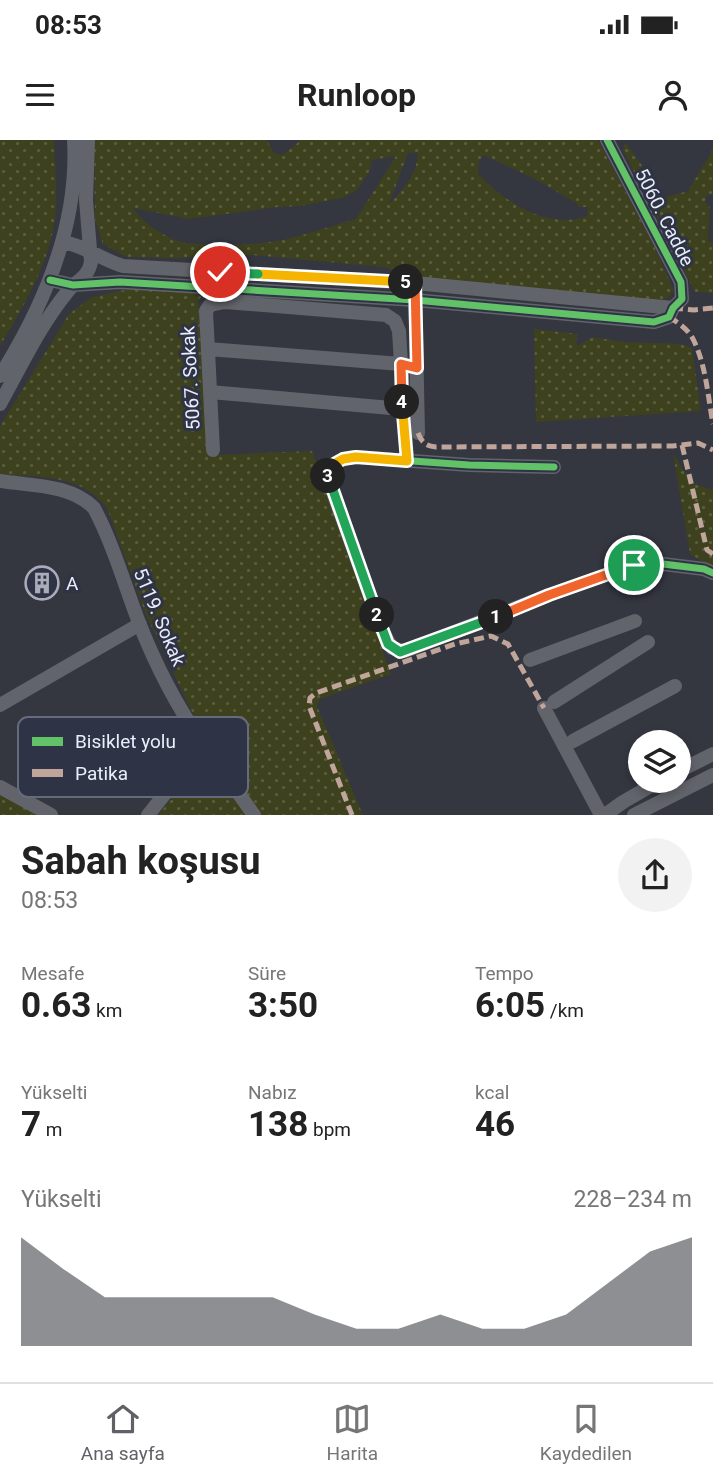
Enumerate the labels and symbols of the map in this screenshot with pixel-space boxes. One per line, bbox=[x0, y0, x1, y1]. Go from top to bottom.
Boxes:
street label: 5060. Cadde bbox=[630, 164, 699, 270]
pin bbox=[190, 242, 250, 302]
pin: 5 bbox=[388, 264, 424, 300]
street label: 5067. Sokak bbox=[176, 325, 205, 431]
pin: 4 bbox=[384, 384, 420, 420]
pin: 3 bbox=[310, 458, 346, 494]
pin bbox=[604, 535, 664, 595]
building icon: A bbox=[23, 564, 61, 602]
street label: 5119. Sokak bbox=[129, 565, 191, 670]
place label: A bbox=[66, 572, 79, 595]
pin: 2 bbox=[360, 598, 394, 632]
pin: 1 bbox=[478, 600, 514, 634]
legend bbox=[18, 717, 248, 797]
text: Bisiklet yolu bbox=[75, 730, 176, 753]
text: Patika bbox=[75, 762, 128, 785]

